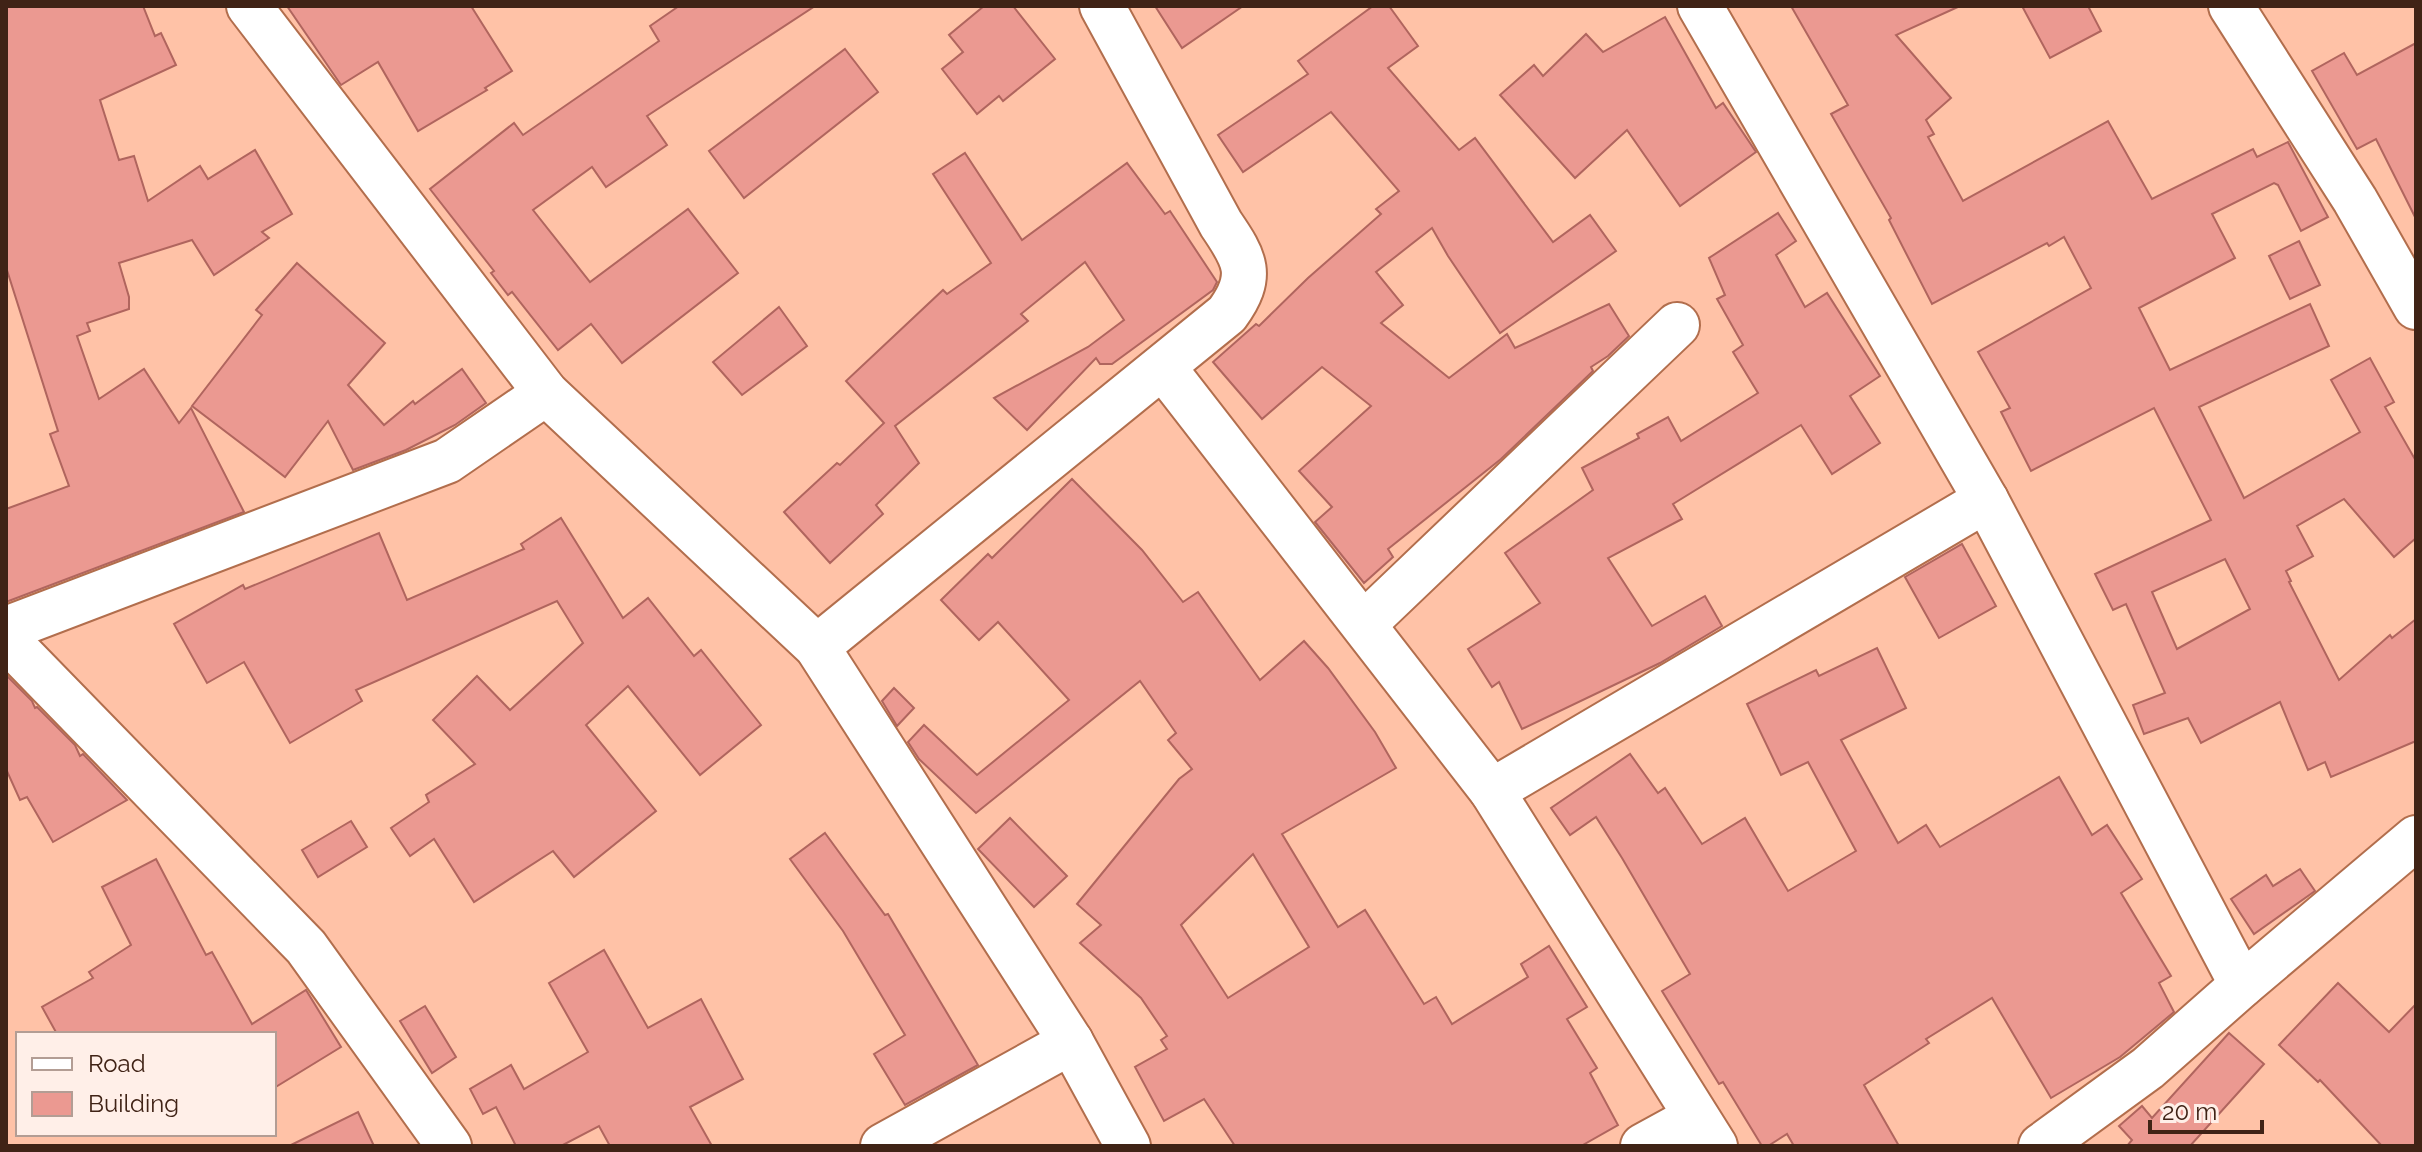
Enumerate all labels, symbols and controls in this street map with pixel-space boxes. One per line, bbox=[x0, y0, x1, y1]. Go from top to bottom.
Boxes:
legend bbox=[16, 1032, 276, 1136]
text: Road bbox=[88, 1049, 146, 1078]
scale bar bbox=[2150, 1084, 2262, 1134]
text: Building bbox=[88, 1089, 179, 1118]
text: 20 m bbox=[2162, 1097, 2217, 1126]

